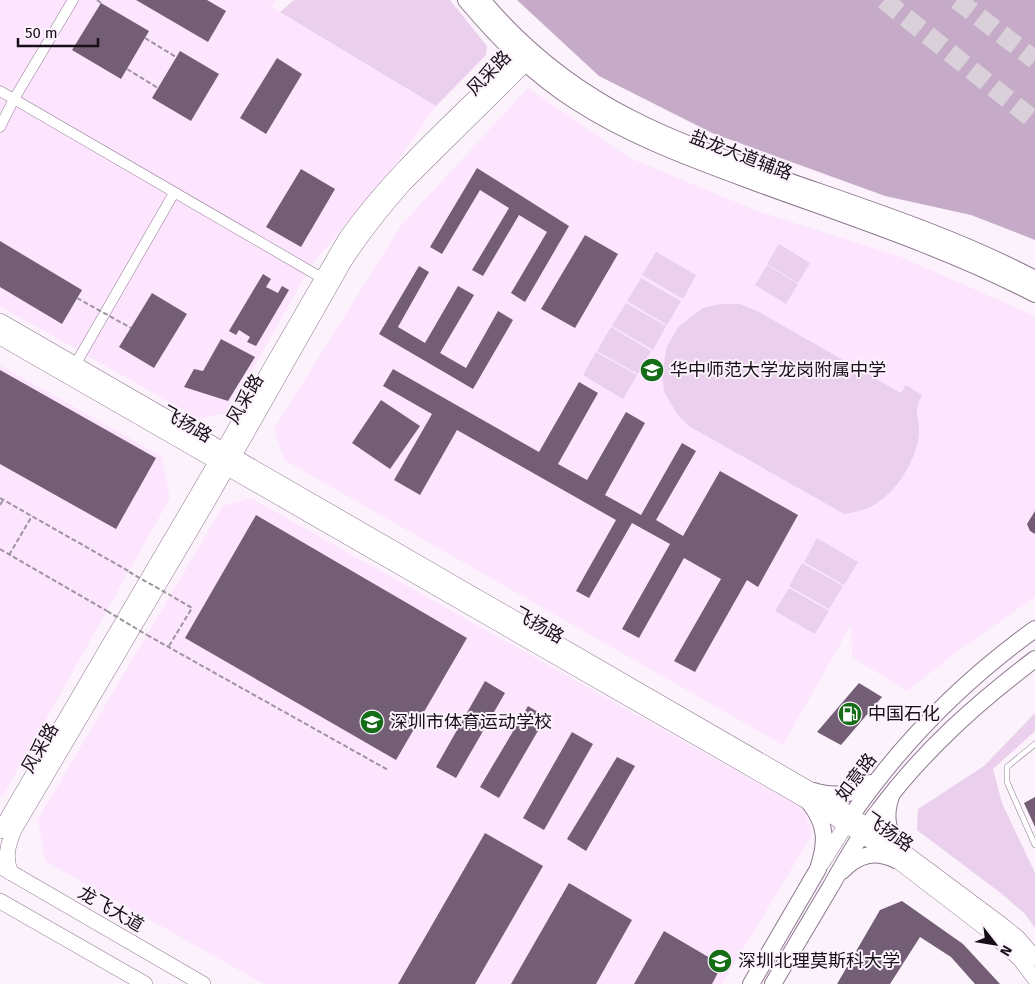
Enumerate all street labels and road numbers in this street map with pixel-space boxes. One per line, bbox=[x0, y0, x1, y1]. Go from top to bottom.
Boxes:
street label: 风采路 bbox=[462, 46, 516, 100]
street label: 盐龙大道辅路 bbox=[687, 125, 795, 185]
street label: 风采路 bbox=[222, 370, 268, 428]
street label: 飞扬路 bbox=[158, 401, 216, 447]
street label: 飞扬路 bbox=[510, 602, 568, 648]
street label: 风采路 bbox=[17, 719, 63, 777]
street label: 如意路 bbox=[831, 749, 881, 805]
street label: 飞扬路 bbox=[861, 808, 917, 856]
street label: 龙飞大道 bbox=[74, 881, 148, 937]

